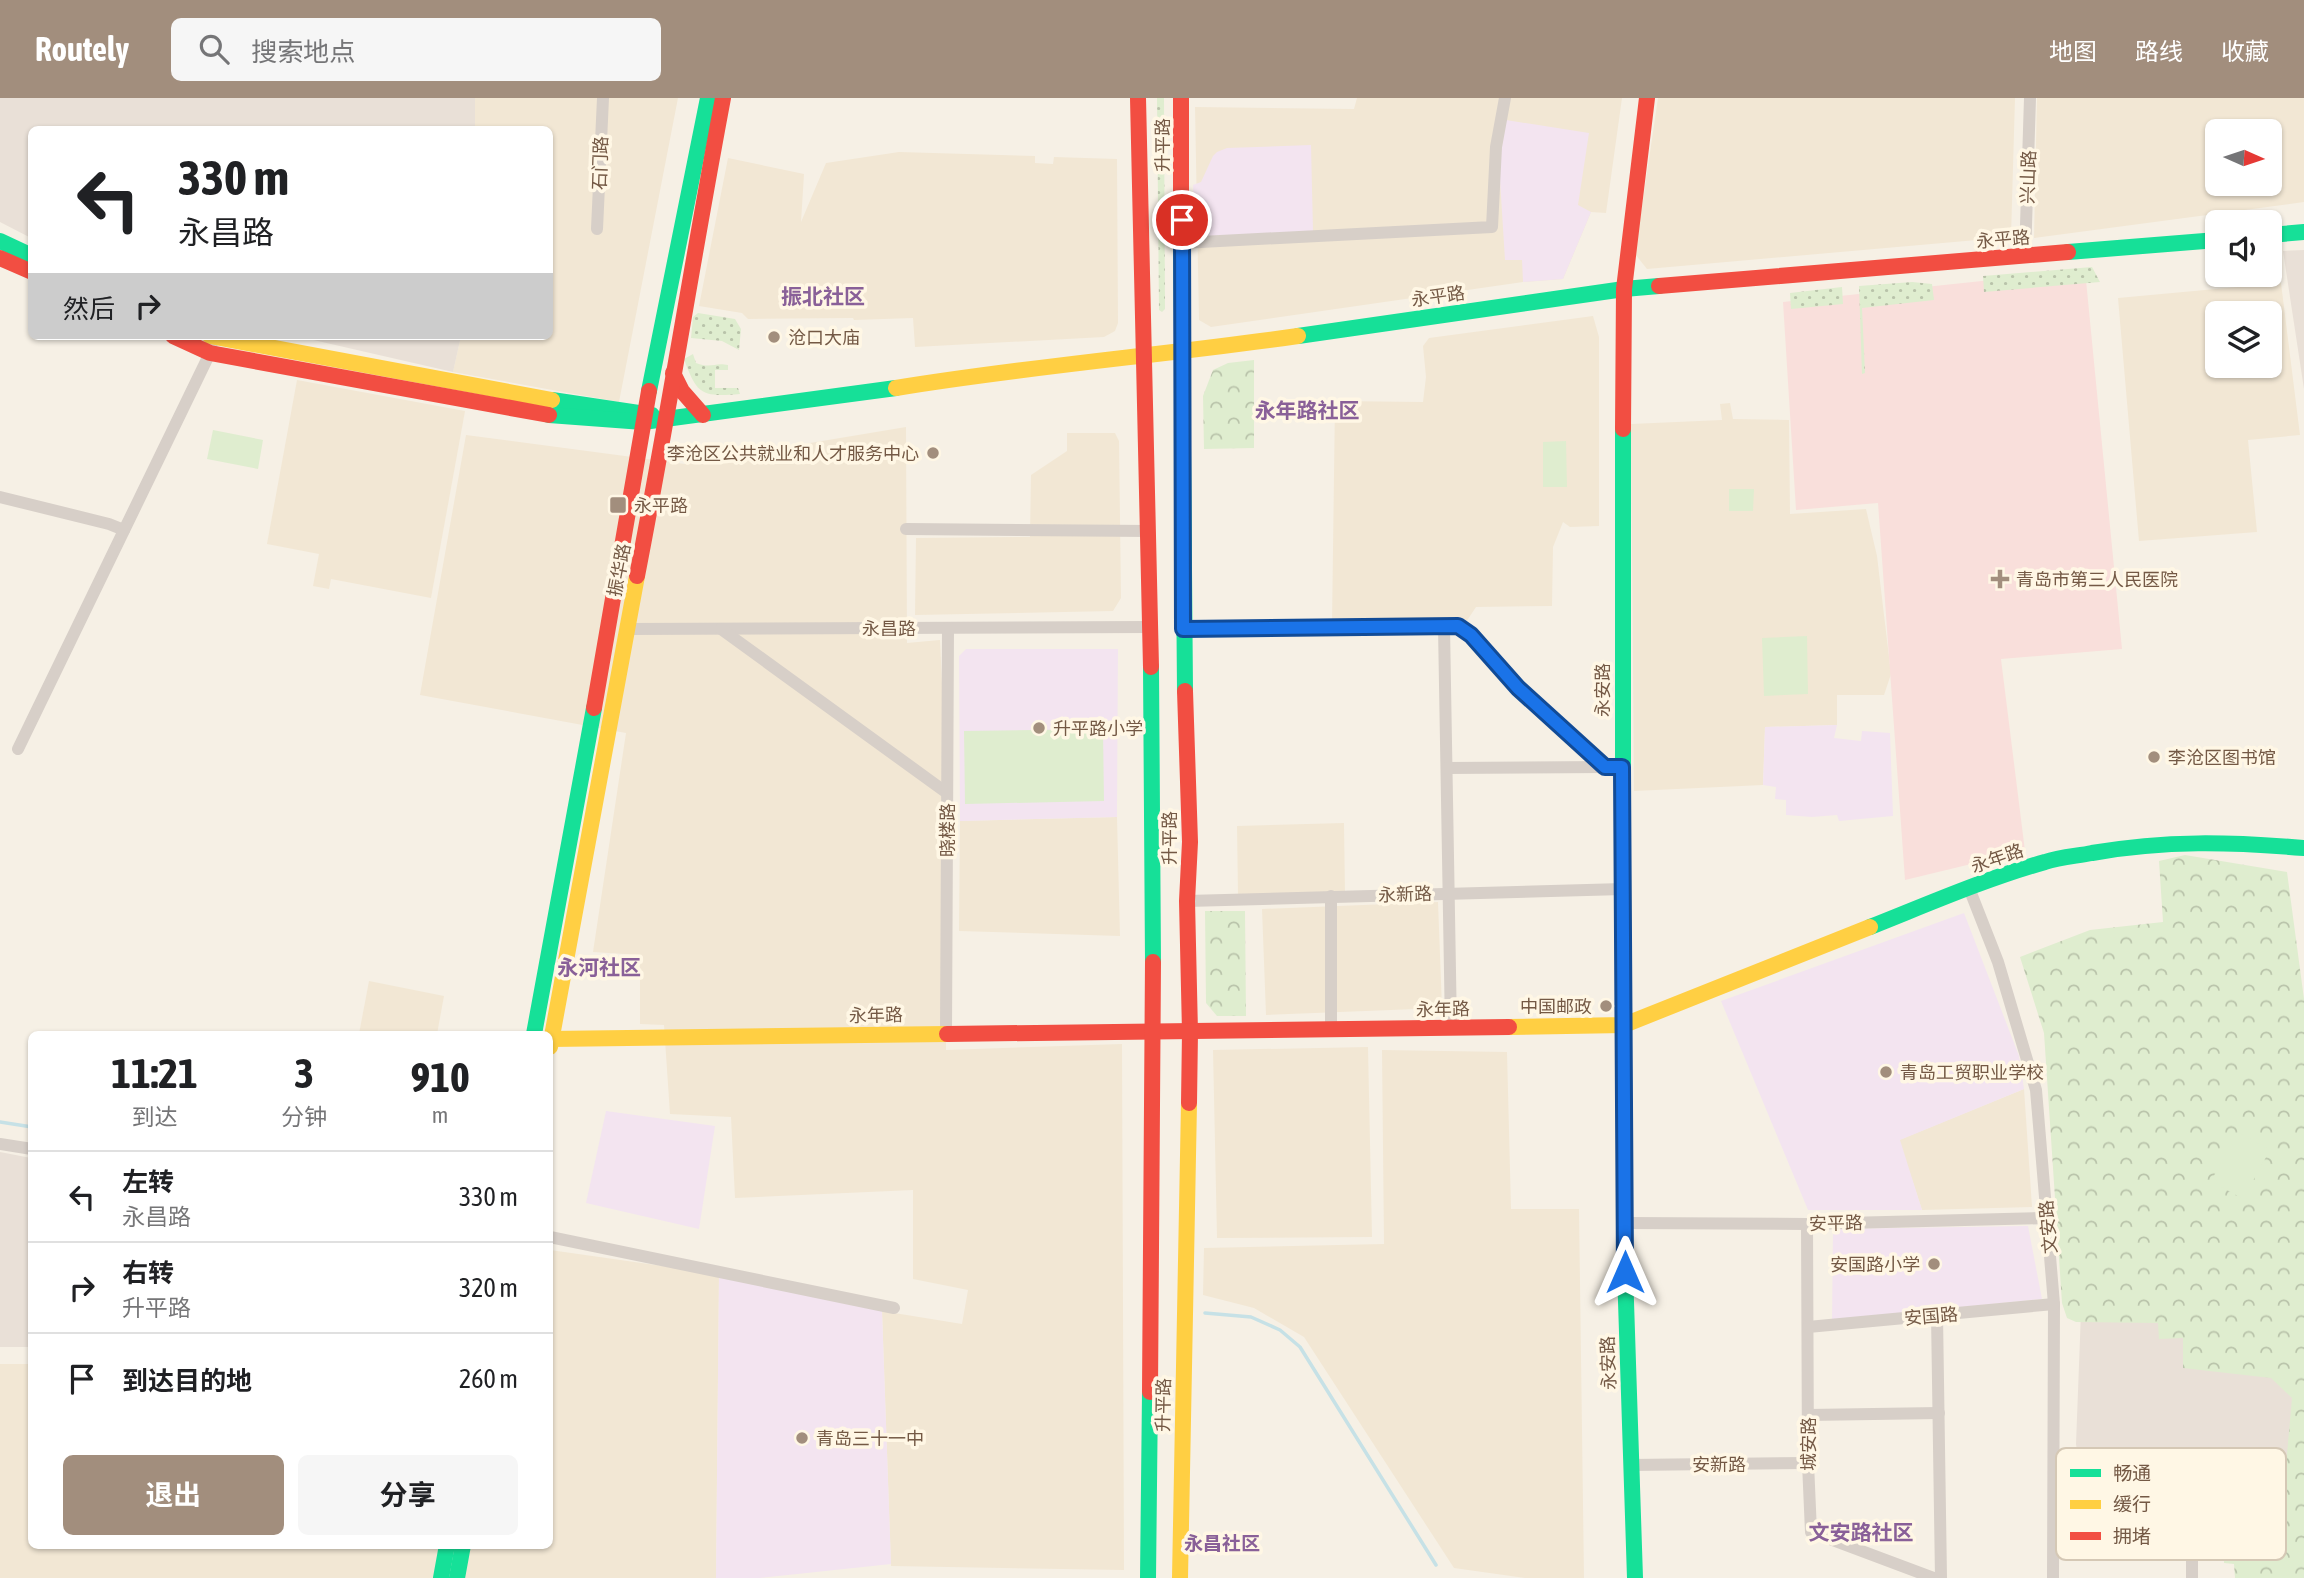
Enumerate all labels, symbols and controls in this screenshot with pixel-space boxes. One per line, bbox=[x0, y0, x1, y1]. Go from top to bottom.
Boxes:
search box bbox=[171, 18, 661, 81]
text: Routely bbox=[35, 30, 129, 68]
icon: search bbox=[195, 30, 233, 68]
text: 搜索地点 bbox=[251, 37, 355, 67]
text: 地图 bbox=[2049, 38, 2097, 65]
text: 路线 bbox=[2135, 38, 2183, 65]
text: 收藏 bbox=[2221, 38, 2269, 65]
street label: 升平路 bbox=[1152, 118, 1173, 172]
north arrow bbox=[2205, 119, 2282, 196]
map controls bbox=[2205, 119, 2282, 378]
street label: 石门路 bbox=[589, 136, 611, 190]
text: 330 m bbox=[178, 149, 289, 205]
street label: 兴山路 bbox=[2017, 150, 2039, 204]
icon: left bbox=[63, 154, 154, 245]
pin bbox=[1152, 190, 1212, 250]
icon: arrive bbox=[1163, 201, 1201, 239]
button: sound bbox=[2205, 210, 2282, 287]
text: 永昌路 bbox=[178, 214, 274, 251]
street label: 永平路 bbox=[1975, 226, 2031, 252]
street label: 永平路 bbox=[1410, 282, 1466, 310]
district label: 振北社区 bbox=[781, 284, 865, 308]
icon: right bbox=[129, 287, 167, 325]
text: 然后 bbox=[63, 294, 115, 324]
button: layers bbox=[2205, 301, 2282, 378]
place label: 沧口大庙 bbox=[788, 327, 860, 348]
marker: 沧口大庙 bbox=[766, 329, 782, 345]
district label: 永年路社区 bbox=[1255, 398, 1360, 422]
place label: 李沧区公共就业和人才服务中心 bbox=[667, 443, 919, 464]
marker: 李沧区公共就业和人才服务中心 bbox=[925, 445, 941, 461]
marker: 永平路 bbox=[608, 495, 628, 515]
place label: 永平路 bbox=[634, 495, 688, 516]
street label: 振华路 bbox=[604, 541, 634, 599]
marker: 青岛市第三人民医院 bbox=[1990, 569, 2010, 589]
place label: 青岛市第三人民医院 bbox=[2016, 569, 2178, 590]
street label: 永昌路 bbox=[862, 618, 916, 639]
street label: 永安路 bbox=[1592, 663, 1613, 717]
place label: 升平路小学 bbox=[1053, 718, 1143, 739]
marker: 升平路小学 bbox=[1031, 720, 1047, 736]
place label: 李沧区图书馆 bbox=[2168, 747, 2276, 768]
marker: 李沧区图书馆 bbox=[2146, 749, 2162, 765]
street label: 晓楼路 bbox=[937, 803, 958, 857]
street label: 升平路 bbox=[1159, 811, 1180, 865]
street label: 永年路 bbox=[1968, 839, 2026, 877]
street label: 永新路 bbox=[1378, 883, 1432, 905]
district label: 永河社区 bbox=[557, 955, 641, 979]
place label: 中国邮政 bbox=[1520, 996, 1592, 1017]
street label: 永年路 bbox=[1416, 998, 1470, 1020]
marker: 中国邮政 bbox=[1598, 998, 1614, 1014]
street label: 永年路 bbox=[849, 1004, 903, 1026]
text: 11:21 bbox=[111, 1049, 198, 1097]
text: 3 bbox=[294, 1049, 314, 1097]
text: 910 bbox=[410, 1053, 470, 1101]
place label: 青岛工贸职业学校 bbox=[1900, 1062, 2044, 1083]
marker: 青岛工贸职业学校 bbox=[1878, 1064, 1894, 1080]
text: m bbox=[432, 1102, 448, 1128]
text: 到达 bbox=[132, 1104, 178, 1130]
text: 分钟 bbox=[281, 1104, 327, 1130]
text: 左转 bbox=[122, 1167, 174, 1197]
icon: left bbox=[63, 1178, 101, 1216]
text: 330 m bbox=[459, 1182, 518, 1212]
street label: 文安路 bbox=[2035, 1199, 2061, 1255]
text: 永昌路 bbox=[122, 1204, 191, 1230]
street label: 安平路 bbox=[1809, 1212, 1863, 1234]
position arrow bbox=[1588, 1235, 1662, 1309]
place label: 安国路小学 bbox=[1830, 1254, 1920, 1275]
marker: 安国路小学 bbox=[1926, 1256, 1942, 1272]
text: 右转 bbox=[122, 1258, 174, 1288]
icon: right bbox=[63, 1269, 101, 1307]
text: 320 m bbox=[459, 1273, 518, 1303]
text: 升平路 bbox=[122, 1295, 191, 1321]
street label: 安国路 bbox=[1903, 1303, 1959, 1329]
street label: 永安路 bbox=[1597, 1336, 1619, 1390]
icon: arrive bbox=[63, 1360, 101, 1398]
text: 260 m bbox=[459, 1364, 518, 1394]
text: 到达目的地 bbox=[122, 1366, 252, 1396]
street label: 升平路 bbox=[1152, 1378, 1174, 1432]
street label: 城安路 bbox=[1798, 1417, 1819, 1471]
place label: 青岛三十一中 bbox=[816, 1428, 924, 1449]
marker: 青岛三十一中 bbox=[794, 1430, 810, 1446]
legend bbox=[2056, 1448, 2286, 1560]
street label: 安新路 bbox=[1692, 1454, 1746, 1475]
button: 退出 bbox=[63, 1455, 284, 1535]
button: 分享 bbox=[298, 1455, 518, 1535]
text: 畅通 bbox=[2113, 1462, 2151, 1484]
text: 缓行 bbox=[2113, 1493, 2151, 1515]
district label: 文安路社区 bbox=[1809, 1520, 1914, 1544]
text: 拥堵 bbox=[2113, 1525, 2151, 1547]
district label: 永昌社区 bbox=[1184, 1532, 1260, 1554]

